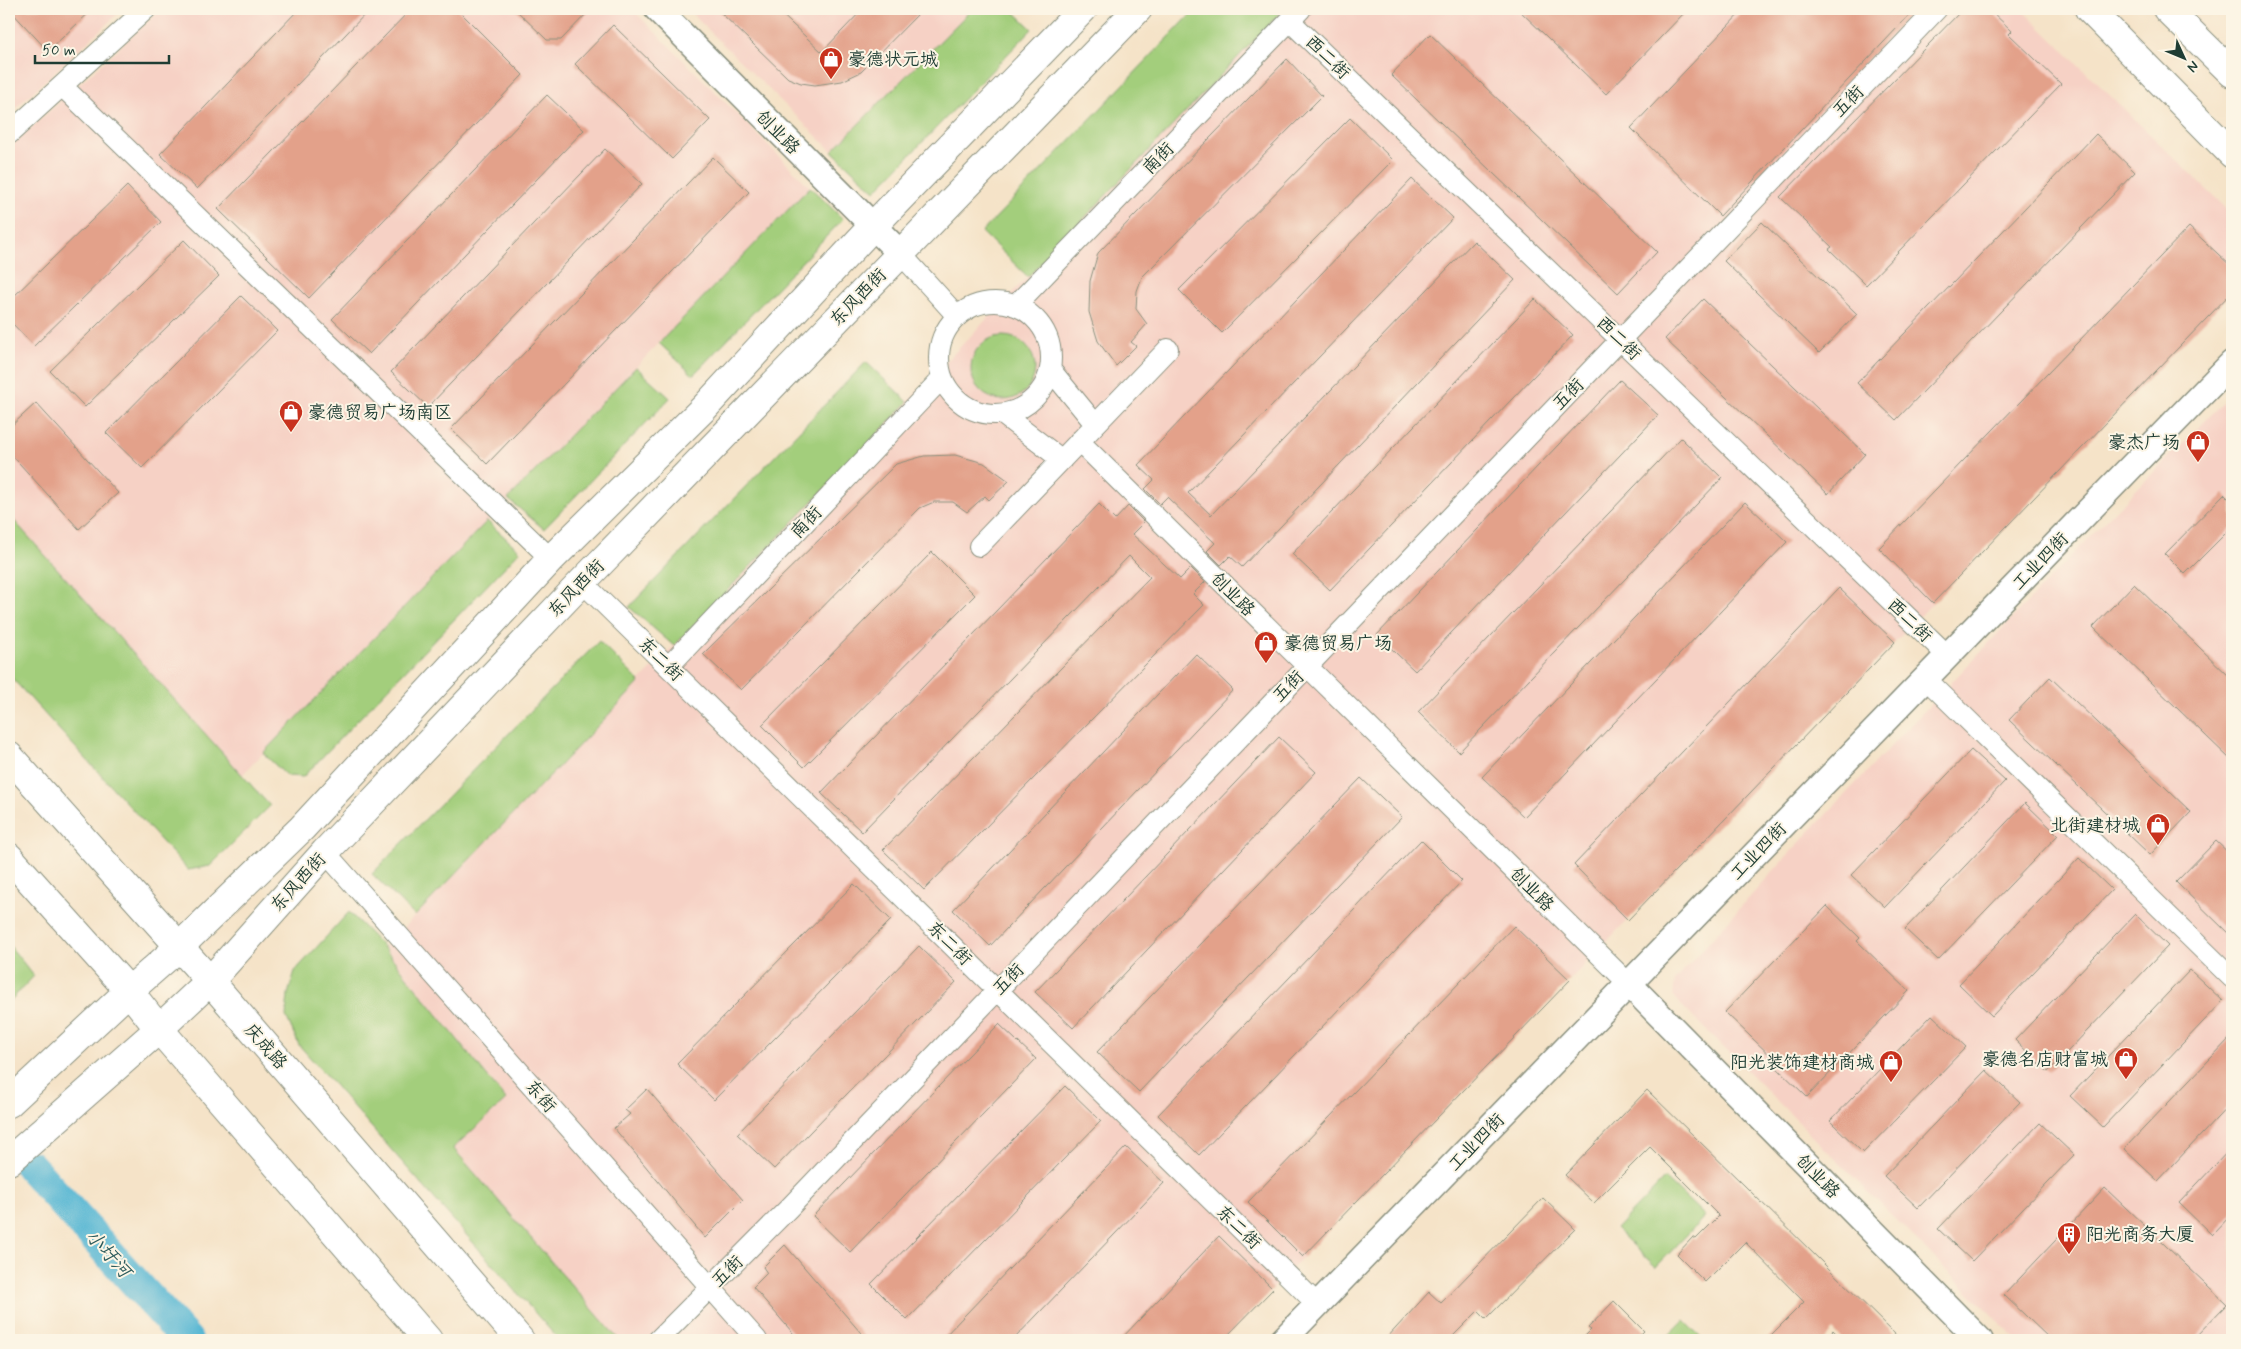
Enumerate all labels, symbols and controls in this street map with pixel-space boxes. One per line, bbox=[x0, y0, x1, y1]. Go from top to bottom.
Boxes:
street label: 西二街 bbox=[1300, 30, 1355, 85]
scale bar bbox=[35, 32, 169, 64]
north arrow bbox=[2158, 32, 2208, 82]
text: 50 m bbox=[42, 41, 76, 61]
shop icon: 豪德状元城 bbox=[818, 46, 844, 80]
place label: 豪德状元城 bbox=[848, 48, 938, 72]
text: N bbox=[2183, 57, 2202, 76]
street label: 五街 bbox=[1828, 80, 1870, 123]
street label: 创业路 bbox=[750, 105, 805, 160]
street label: 南街 bbox=[1138, 137, 1180, 180]
street label: 东风西街 bbox=[825, 263, 892, 332]
street label: 西二街 bbox=[1591, 311, 1646, 366]
street label: 五街 bbox=[1548, 373, 1590, 416]
shop icon: 豪德贸易广场南区 bbox=[278, 399, 304, 433]
place label: 豪德贸易广场南区 bbox=[308, 401, 452, 425]
shop icon: 豪杰广场 bbox=[2185, 429, 2211, 463]
place label: 豪杰广场 bbox=[2108, 431, 2180, 455]
street label: 南街 bbox=[786, 501, 828, 544]
street label: 工业四街 bbox=[2007, 527, 2074, 596]
street label: 东风西街 bbox=[543, 554, 610, 623]
street label: 创业路 bbox=[1205, 567, 1260, 622]
street label: 西二街 bbox=[1882, 593, 1937, 648]
shop icon: 豪德贸易广场 bbox=[1253, 630, 1279, 664]
street label: 东二街 bbox=[633, 632, 688, 687]
place label: 豪德贸易广场 bbox=[1284, 632, 1392, 656]
street label: 五街 bbox=[1268, 665, 1310, 708]
shop icon: 北街建材城 bbox=[2145, 812, 2171, 846]
place label: 北街建材城 bbox=[2050, 814, 2140, 838]
street label: 工业四街 bbox=[1725, 817, 1792, 886]
street label: 东风西街 bbox=[266, 848, 332, 917]
street label: 创业路 bbox=[1504, 862, 1559, 917]
street label: 东二街 bbox=[922, 916, 977, 971]
street label: 五街 bbox=[988, 958, 1030, 1001]
street label: 庆成路 bbox=[238, 1018, 292, 1075]
shop icon: 豪德名店财富城 bbox=[2113, 1046, 2139, 1080]
place label: 豪德名店财富城 bbox=[1982, 1048, 2108, 1072]
shop icon: 阳光装饰建材商城 bbox=[1878, 1049, 1904, 1083]
place label: 阳光装饰建材商城 bbox=[1730, 1051, 1874, 1075]
street label: 东街 bbox=[519, 1075, 561, 1118]
street label: 工业四街 bbox=[1443, 1108, 1510, 1177]
street label: 创业路 bbox=[1790, 1149, 1845, 1204]
street label: 东二街 bbox=[1211, 1200, 1266, 1255]
building icon: 阳光商务大厦 bbox=[2056, 1221, 2082, 1255]
place label: 阳光商务大厦 bbox=[2086, 1223, 2194, 1247]
water label: 小圩河 bbox=[80, 1224, 138, 1286]
street label: 五街 bbox=[706, 1250, 749, 1293]

